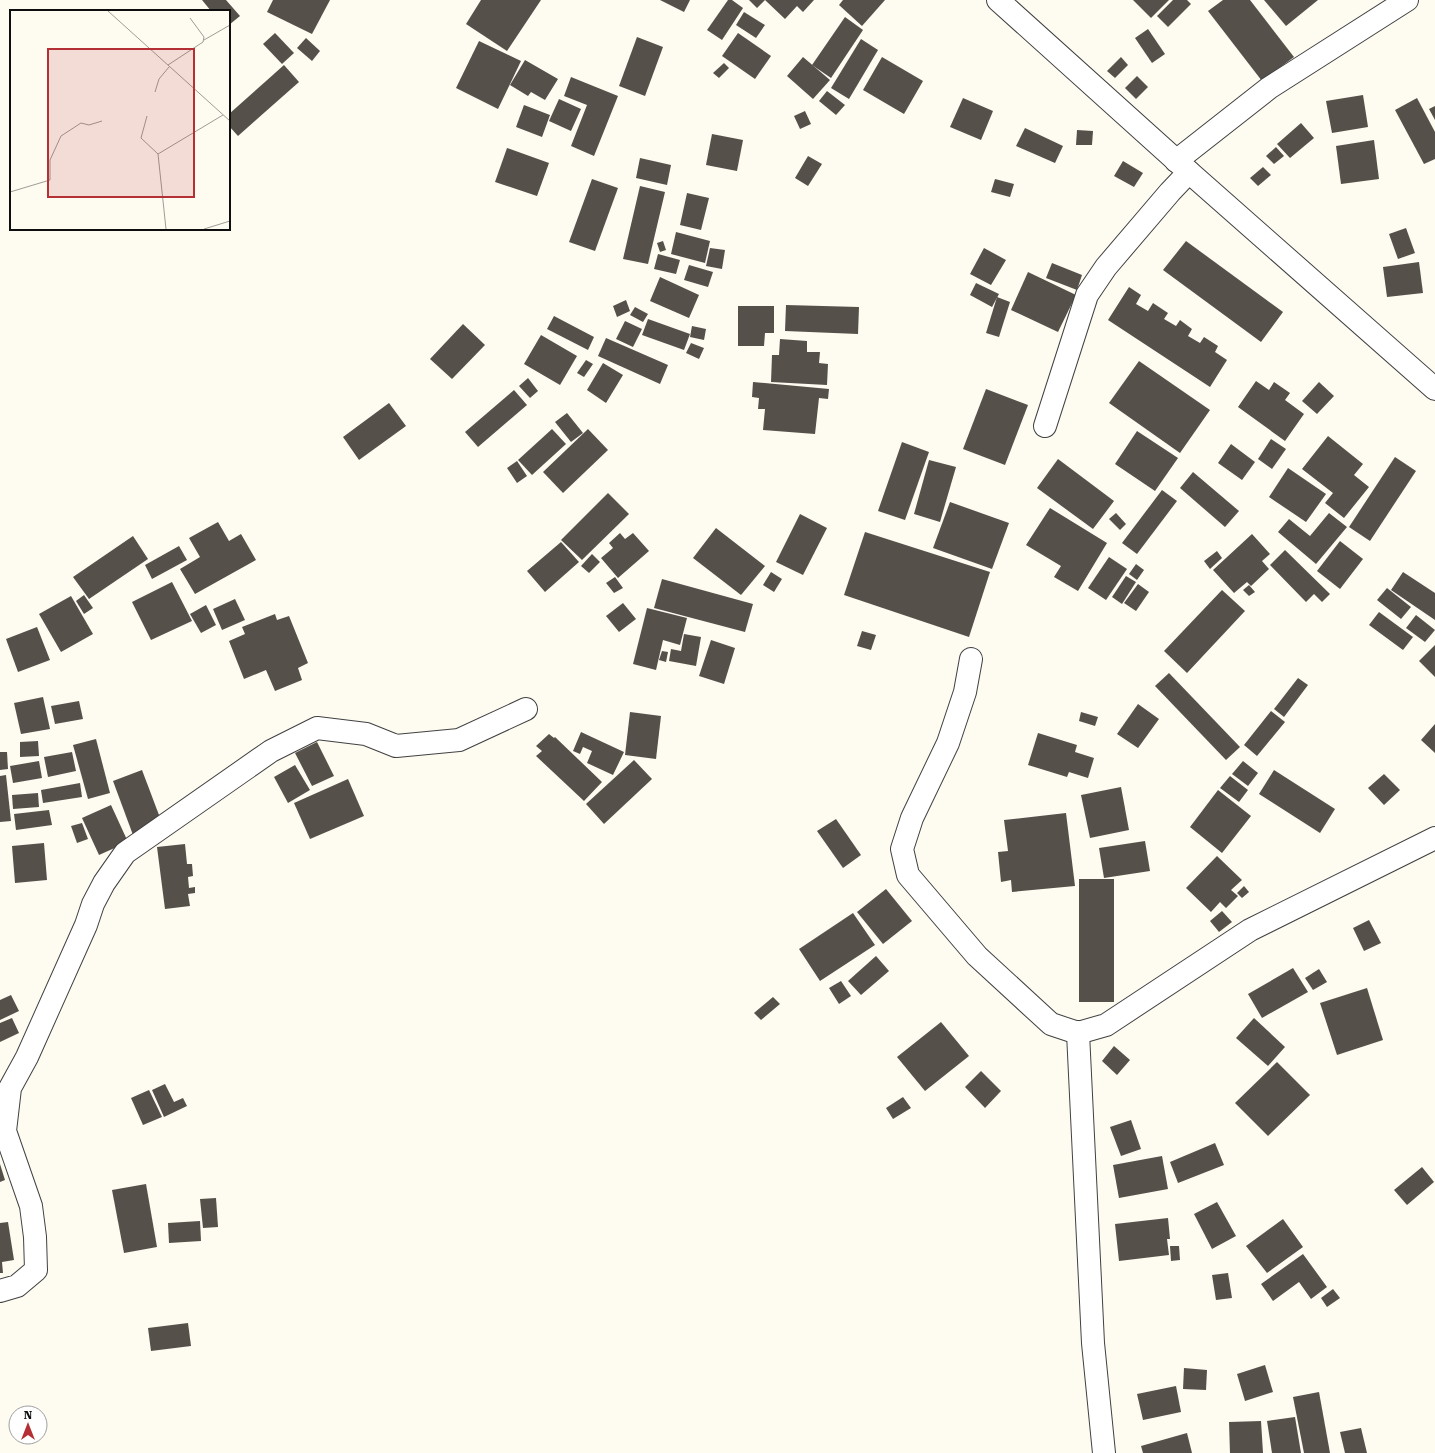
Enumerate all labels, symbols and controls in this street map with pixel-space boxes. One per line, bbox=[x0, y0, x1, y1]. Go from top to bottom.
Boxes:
inset map bbox=[10, 10, 230, 230]
north arrow bbox=[8, 1405, 48, 1445]
text: N bbox=[24, 1409, 33, 1422]

